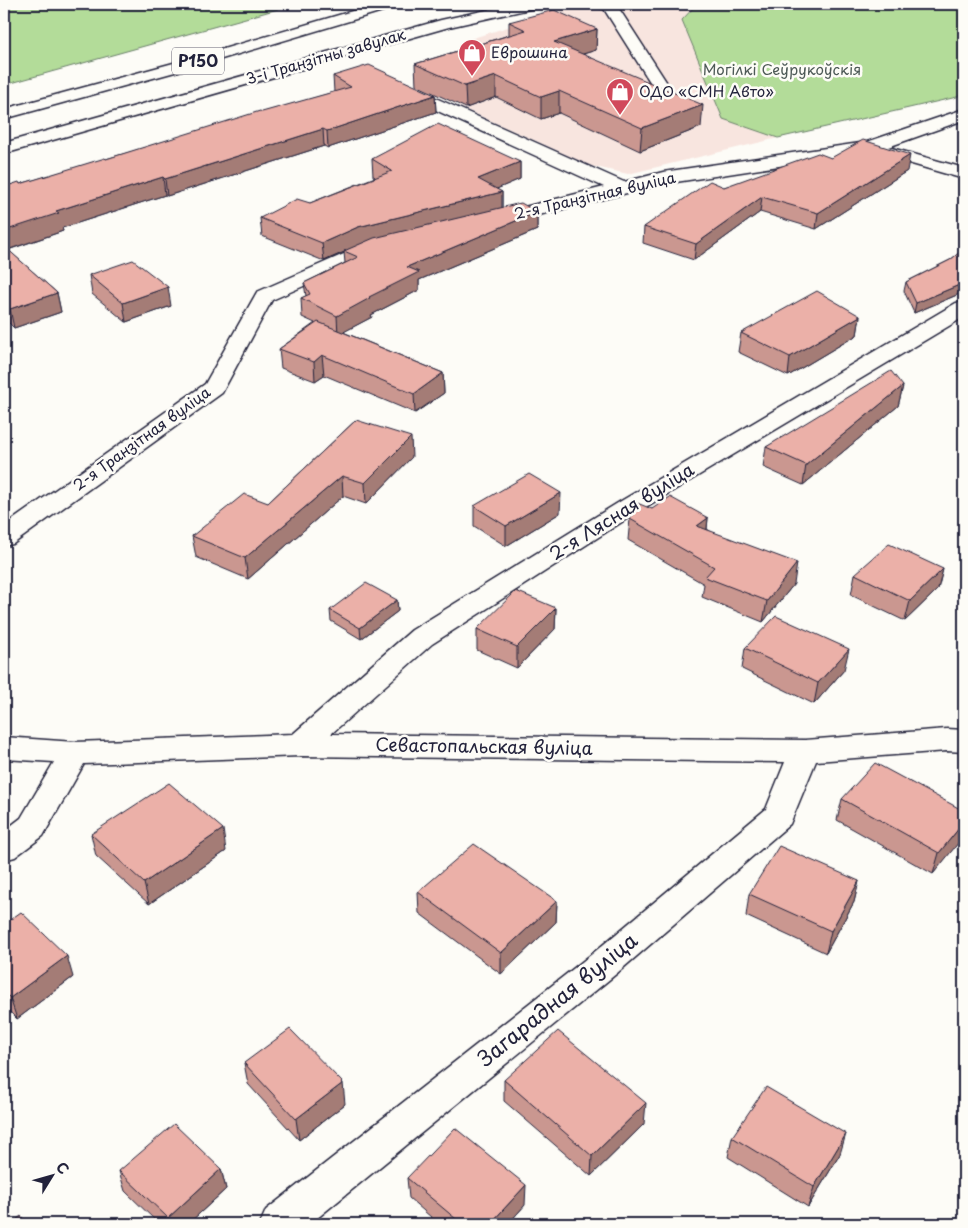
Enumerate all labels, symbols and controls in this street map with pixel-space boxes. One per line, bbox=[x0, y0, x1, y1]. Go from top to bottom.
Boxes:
street label: 3-і Транзітны завулак bbox=[243, 22, 408, 89]
shop icon: Еврошина bbox=[457, 38, 487, 77]
place label: Еврошина bbox=[491, 40, 568, 63]
road number: Р150 bbox=[172, 48, 224, 74]
park label: Могілкі Сеўрукоўскія bbox=[703, 57, 861, 80]
shop icon: ОДО «СМН Авто» bbox=[605, 77, 635, 116]
place label: ОДО «СМН Авто» bbox=[639, 79, 774, 102]
street label: 2-я Транзітная вуліца bbox=[512, 165, 678, 224]
street label: 2-я Транзітная вуліца bbox=[68, 380, 215, 496]
street label: 2-я Лясная вуліца bbox=[544, 455, 699, 566]
street label: Севастопальская вуліца bbox=[375, 730, 593, 761]
street label: Загарадная вуліца bbox=[470, 924, 644, 1073]
north arrow bbox=[28, 1150, 78, 1200]
text: С bbox=[51, 1157, 74, 1178]

